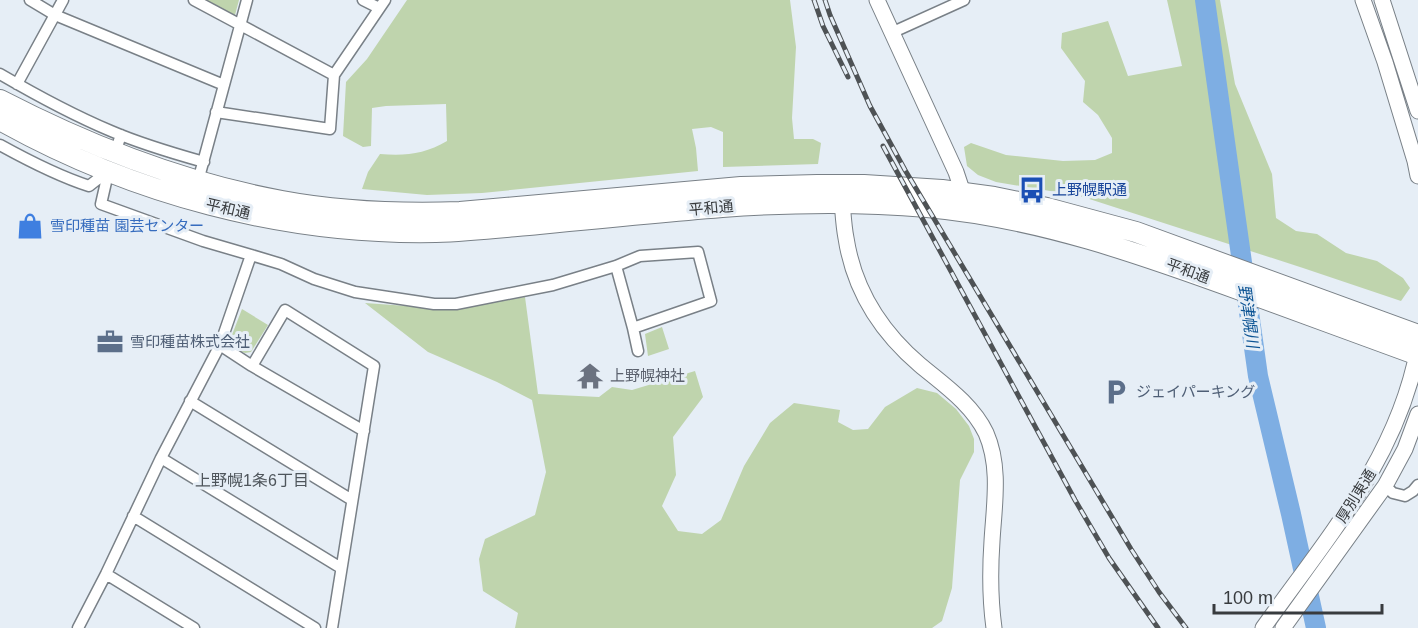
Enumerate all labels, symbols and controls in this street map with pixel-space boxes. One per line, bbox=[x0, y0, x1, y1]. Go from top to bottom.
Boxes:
bus stop icon: 上野幌駅通 bbox=[1017, 175, 1047, 205]
place label: 上野幌駅通 bbox=[1052, 181, 1127, 198]
street label: 平和通 bbox=[204, 195, 252, 222]
street label: 平和通 bbox=[688, 197, 734, 218]
shop icon: 雪印種苗 園芸センター bbox=[15, 211, 45, 241]
place label: 雪印種苗 園芸センター bbox=[50, 217, 204, 234]
street label: 平和通 bbox=[1164, 255, 1212, 286]
water label: 野津幌川 bbox=[1236, 283, 1262, 351]
office icon: 雪印種苗株式会社 bbox=[95, 327, 125, 357]
place label: 雪印種苗株式会社 bbox=[130, 333, 250, 350]
temple icon: 上野幌神社 bbox=[575, 361, 605, 391]
place label: 上野幌神社 bbox=[610, 367, 685, 384]
parking icon: ジェイパーキング bbox=[1101, 377, 1131, 407]
place label: ジェイパーキング bbox=[1136, 383, 1255, 400]
street label: 厚別東通 bbox=[1332, 466, 1379, 526]
district label: 上野幌1条6丁目 bbox=[195, 472, 309, 489]
scale bar bbox=[1214, 577, 1382, 615]
text: 100 m bbox=[1223, 588, 1273, 608]

